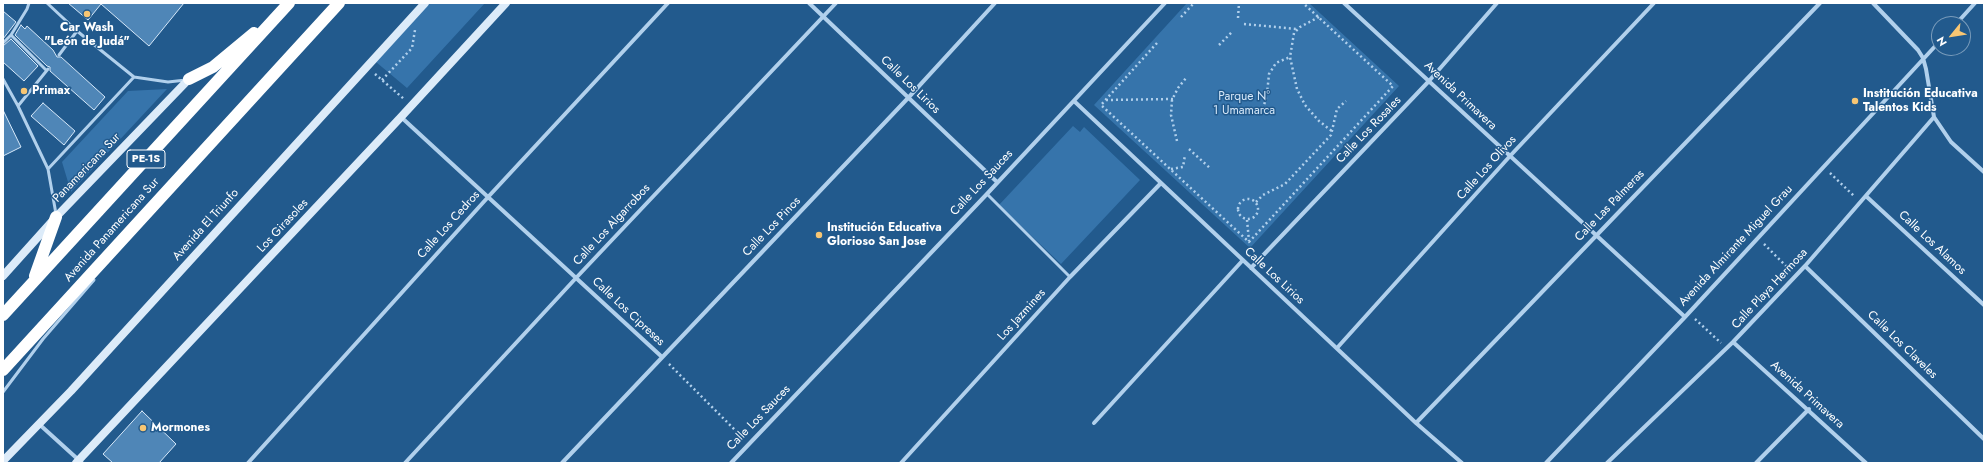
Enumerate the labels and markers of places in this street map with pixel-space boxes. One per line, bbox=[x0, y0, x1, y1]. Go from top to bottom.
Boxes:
marker: Car Wash "León de Judá" bbox=[82, 9, 92, 19]
place label: Car Wash "León de Judá" bbox=[44, 21, 130, 49]
place label: Primax bbox=[32, 84, 70, 98]
marker: Primax bbox=[19, 86, 29, 96]
place label: Institución Educativa Talentos Kids bbox=[1863, 87, 1978, 115]
marker: Institución Educativa Talentos Kids bbox=[1850, 96, 1860, 106]
place label: Institución Educativa Glorioso San Jose bbox=[827, 221, 942, 249]
marker: Institución Educativa Glorioso San Jose bbox=[814, 230, 824, 240]
place label: Mormones bbox=[151, 421, 210, 435]
marker: Mormones bbox=[138, 423, 148, 433]

